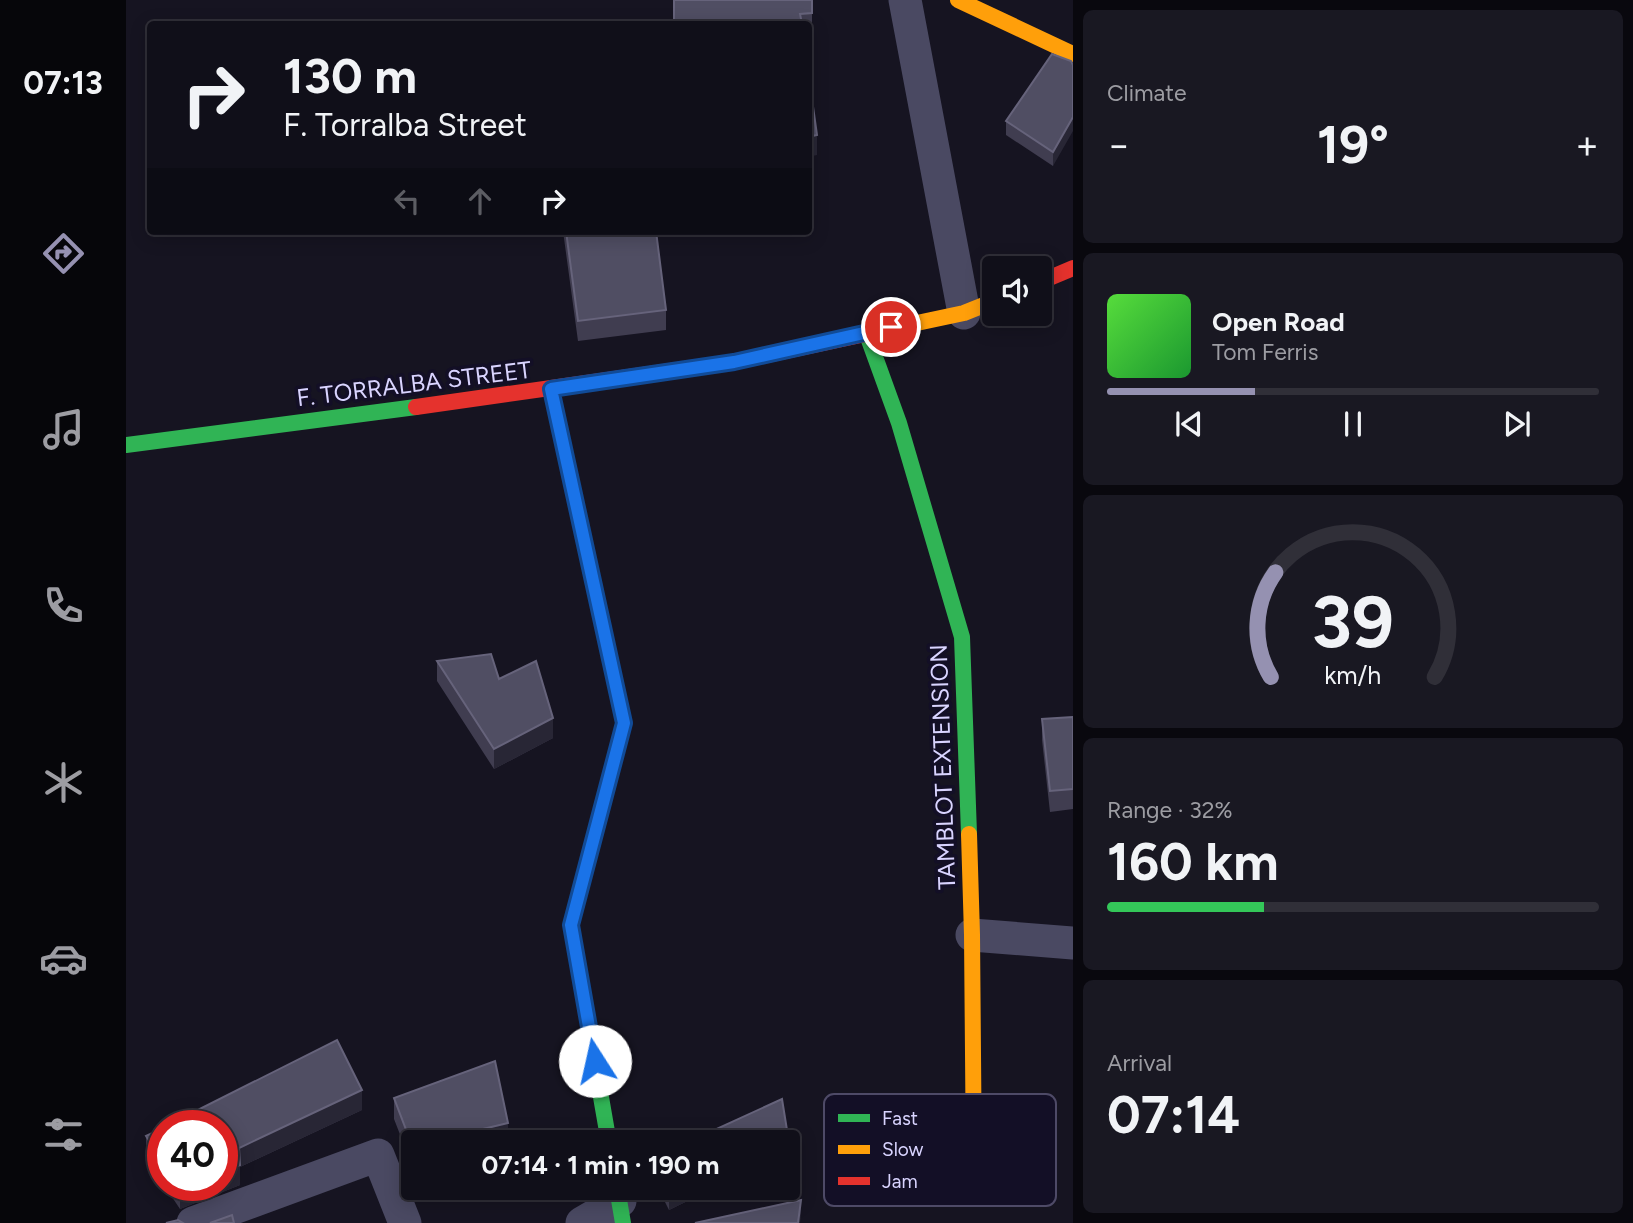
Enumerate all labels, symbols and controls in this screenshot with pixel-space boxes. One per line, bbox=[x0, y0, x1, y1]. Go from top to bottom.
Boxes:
text: 130 m bbox=[283, 46, 417, 105]
icon: right bbox=[168, 49, 259, 140]
text: 07:13 bbox=[23, 64, 103, 102]
text: Climate bbox=[1107, 79, 1186, 107]
text: F. Torralba Street bbox=[283, 106, 527, 144]
text: 19° bbox=[1317, 114, 1389, 176]
text: − bbox=[1107, 122, 1131, 168]
text: + bbox=[1575, 122, 1599, 168]
icon: left bbox=[388, 182, 426, 220]
icon: ahead bbox=[461, 182, 499, 220]
icon: right bbox=[534, 182, 572, 220]
icon: directions bbox=[39, 229, 88, 278]
map controls bbox=[982, 256, 1052, 326]
button: sound bbox=[982, 256, 1052, 326]
pin bbox=[861, 297, 921, 357]
text: Open Road bbox=[1212, 306, 1345, 338]
icon: arrive bbox=[872, 308, 910, 346]
text: Tom Ferris bbox=[1212, 338, 1318, 366]
street label: F. TORRALBA STREET bbox=[295, 355, 533, 412]
icon: music bbox=[39, 405, 88, 454]
icon: previous bbox=[1170, 405, 1208, 443]
icon: pause bbox=[1334, 405, 1372, 443]
icon: next bbox=[1498, 405, 1536, 443]
text: 39 bbox=[1312, 579, 1394, 666]
icon: phone bbox=[39, 581, 88, 630]
street label: TAMBLOT EXTENSION bbox=[924, 644, 961, 890]
text: km/h bbox=[1324, 660, 1382, 690]
icon: climate bbox=[39, 758, 88, 807]
text: Range · 32% bbox=[1107, 796, 1233, 824]
text: 160 km bbox=[1107, 831, 1279, 893]
icon: car bbox=[39, 934, 88, 983]
position arrow bbox=[558, 1024, 632, 1098]
text: Arrival bbox=[1107, 1049, 1172, 1077]
text: 07:14 bbox=[1107, 1084, 1240, 1146]
legend bbox=[824, 1094, 1056, 1206]
text: Fast bbox=[882, 1107, 918, 1130]
icon: filters bbox=[39, 1110, 88, 1159]
speed limit sign: 40 bbox=[147, 1110, 238, 1201]
text: Slow bbox=[882, 1138, 924, 1161]
text: 07:14 · 1 min · 190 m bbox=[481, 1149, 720, 1181]
text: Jam bbox=[882, 1170, 918, 1193]

